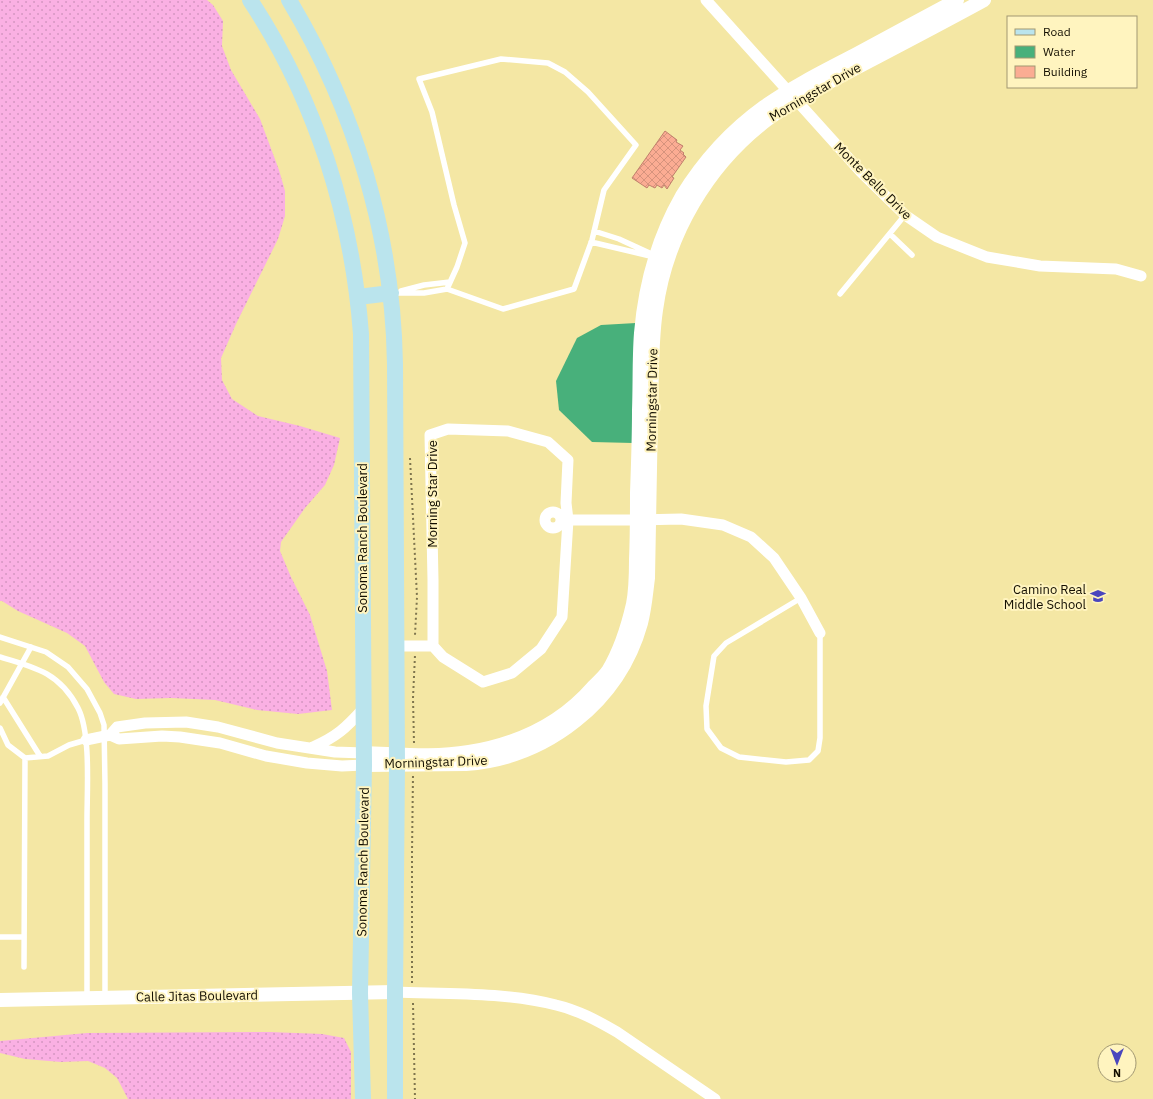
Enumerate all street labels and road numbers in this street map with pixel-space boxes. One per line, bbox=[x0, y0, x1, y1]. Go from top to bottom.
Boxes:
street label: Morningstar Drive bbox=[766, 59, 864, 125]
street label: Monte Bello Drive bbox=[831, 139, 915, 223]
street label: Morningstar Drive bbox=[643, 348, 661, 452]
street label: Morning Star Drive bbox=[424, 440, 441, 548]
street label: Sonoma Ranch Boulevard bbox=[354, 463, 371, 613]
street label: Morningstar Drive bbox=[384, 752, 488, 772]
street label: Sonoma Ranch Boulevard bbox=[353, 787, 373, 937]
street label: Calle Jitas Boulevard bbox=[136, 986, 258, 1006]

